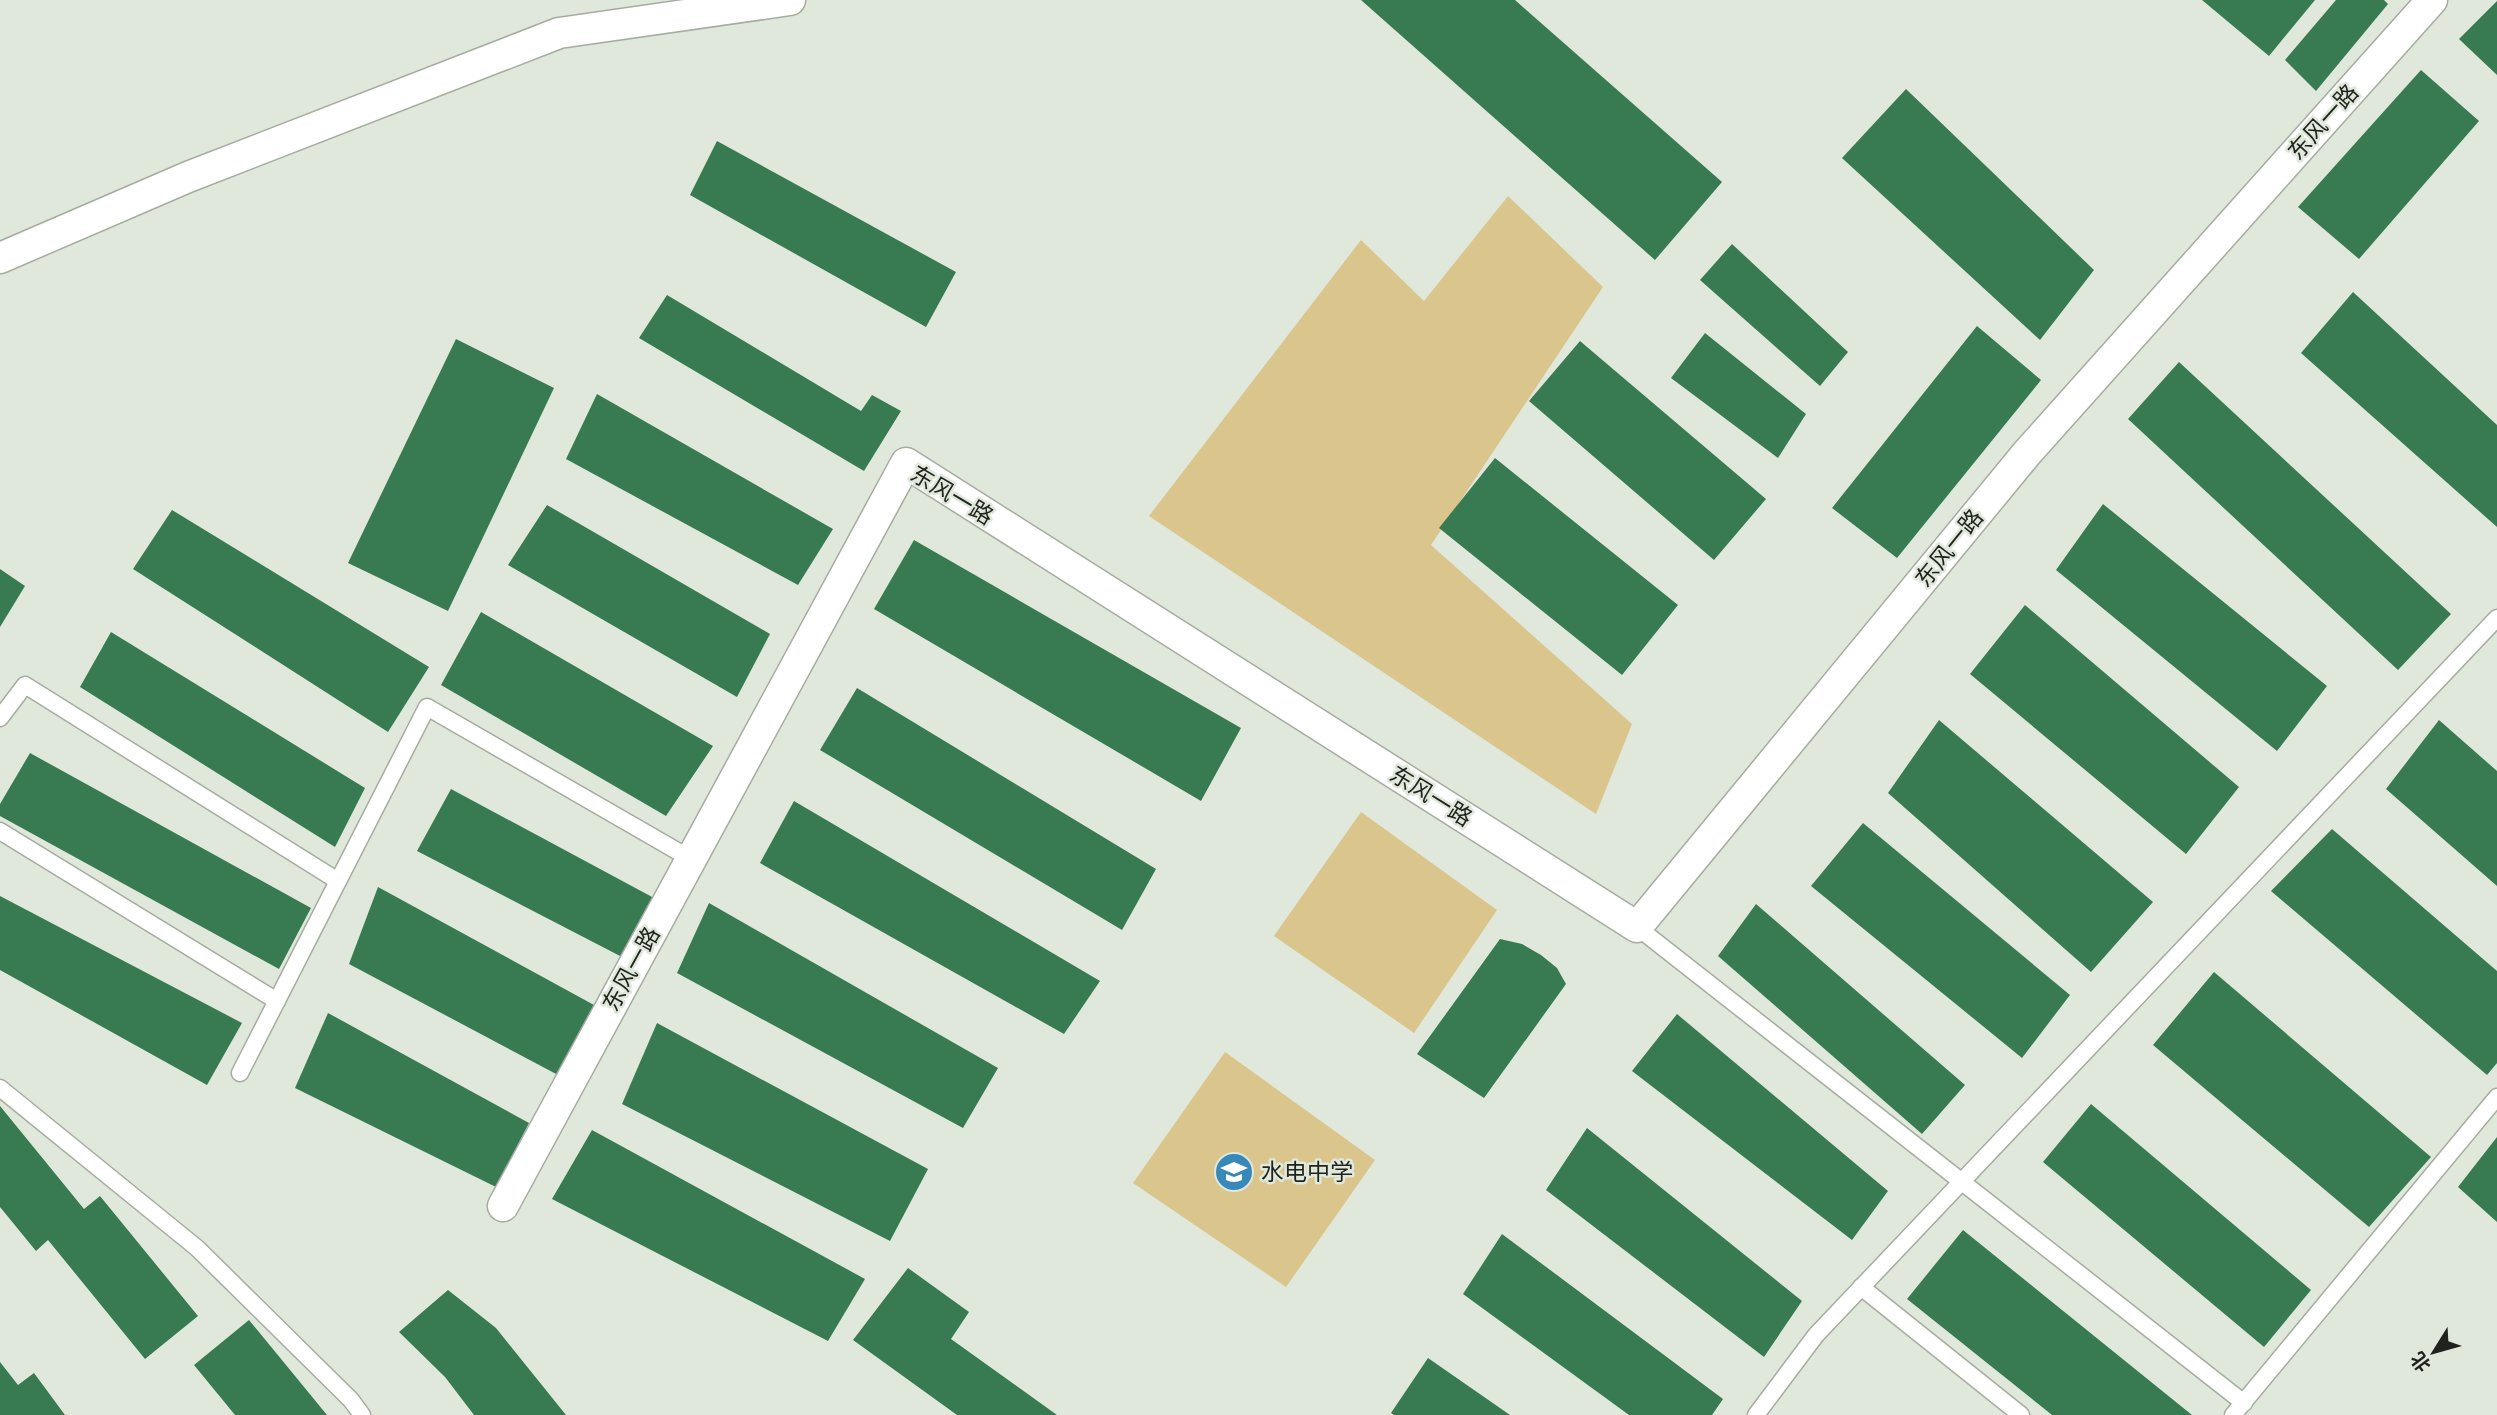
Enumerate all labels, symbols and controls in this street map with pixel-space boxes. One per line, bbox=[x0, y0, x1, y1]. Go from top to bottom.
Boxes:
street label: 东风一路 bbox=[2283, 79, 2363, 165]
street label: 东风一路 bbox=[906, 460, 998, 530]
street label: 东风一路 bbox=[1910, 504, 1988, 592]
street label: 东风一路 bbox=[1385, 761, 1477, 831]
street label: 东风一路 bbox=[597, 922, 665, 1016]
school or university icon: 水电中学 bbox=[1213, 1151, 1255, 1193]
place label: 水电中学 bbox=[1261, 1159, 1353, 1185]
north arrow bbox=[2399, 1317, 2469, 1387]
text: 北 bbox=[2406, 1348, 2435, 1376]

